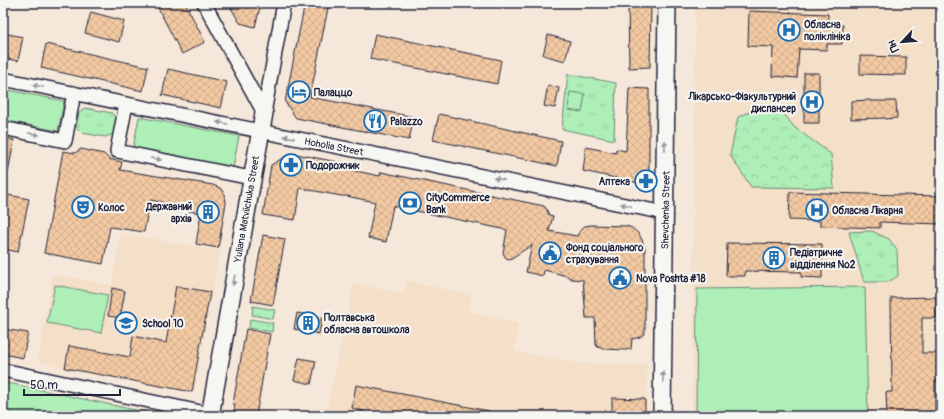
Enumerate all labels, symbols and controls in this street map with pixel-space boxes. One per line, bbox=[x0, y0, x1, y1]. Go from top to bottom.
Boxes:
hospital icon: Обласна поліклініка bbox=[776, 17, 802, 43]
place label: Обласна поліклініка bbox=[804, 19, 851, 43]
north arrow bbox=[882, 22, 922, 62]
text: Пн bbox=[885, 37, 902, 54]
hotel icon: Палаццо bbox=[286, 79, 312, 105]
one-way arrow bbox=[32, 82, 44, 88]
place label: Палаццо bbox=[314, 87, 353, 99]
hospital icon: Лікарсько-Фізкультурний диспансер bbox=[799, 89, 825, 115]
place label: Лікарсько-Фізкультурний диспансер bbox=[687, 91, 796, 115]
restaurant icon: Palazzo bbox=[362, 108, 388, 134]
place label: Palazzo bbox=[390, 116, 423, 128]
one-way arrow bbox=[216, 120, 228, 126]
one-way arrow bbox=[28, 132, 40, 138]
one-way arrow bbox=[283, 133, 295, 139]
street label: Hoholia Street bbox=[303, 135, 365, 159]
one-way arrow bbox=[662, 140, 669, 152]
pharmacy icon: Подорожник bbox=[278, 152, 304, 178]
street label: Yuliana Matviichuka Street bbox=[232, 154, 262, 264]
one-way arrow bbox=[149, 156, 162, 162]
place label: Подорожник bbox=[306, 160, 361, 172]
pharmacy icon: Аптека bbox=[633, 168, 659, 194]
street label: Shevchenka Street bbox=[659, 170, 673, 249]
one-way arrow bbox=[493, 176, 505, 182]
place label: Аптека bbox=[599, 176, 630, 188]
bank icon: CityCommerce Bank bbox=[397, 190, 423, 216]
place label: CityCommerce Bank bbox=[426, 192, 491, 216]
theatre icon: Колос bbox=[70, 194, 96, 220]
hospital icon: Обласна Лікарня bbox=[804, 197, 830, 223]
building icon: Державний архів bbox=[195, 199, 221, 225]
place label: Державний архів bbox=[145, 201, 192, 225]
place label: Колос bbox=[98, 202, 125, 214]
one-way arrow bbox=[620, 202, 632, 208]
place label: Обласна Лікарня bbox=[832, 205, 903, 217]
public building icon: Фонд соціального страхування bbox=[537, 240, 563, 266]
place label: Фонд соціального страхування bbox=[565, 242, 644, 266]
building icon: Педіатричне відділення №2 bbox=[761, 245, 787, 271]
place label: Педіатричне відділення №2 bbox=[790, 247, 856, 271]
public building icon: Nova Poshta #18 bbox=[607, 265, 633, 291]
one-way arrow bbox=[230, 273, 236, 286]
place label: Nova Poshta #18 bbox=[636, 273, 706, 285]
school or university icon: School 10 bbox=[113, 310, 139, 336]
building icon: Полтавська обласна автошкола bbox=[295, 310, 321, 336]
place label: Полтавська обласна автошкола bbox=[323, 312, 410, 336]
place label: School 10 bbox=[142, 318, 184, 330]
one-way arrow bbox=[660, 370, 666, 383]
scale bar bbox=[24, 371, 120, 397]
text: 50 m bbox=[30, 378, 58, 393]

